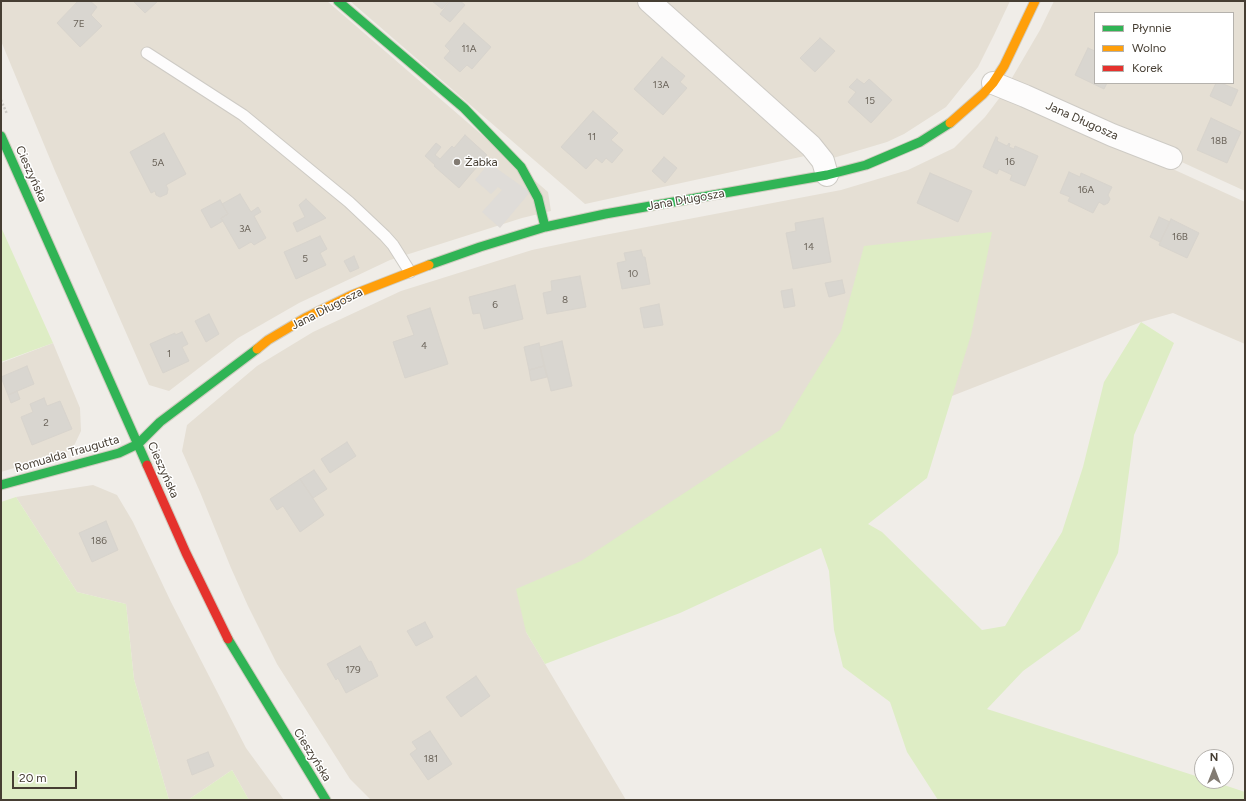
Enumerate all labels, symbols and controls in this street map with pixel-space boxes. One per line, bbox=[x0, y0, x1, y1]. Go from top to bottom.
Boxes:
legend bbox=[1094, 12, 1234, 84]
house number: 7E bbox=[73, 18, 85, 30]
text: Płynnie bbox=[1132, 21, 1171, 35]
text: Wolno bbox=[1132, 41, 1166, 55]
house number: 11A bbox=[461, 43, 477, 55]
text: Korek bbox=[1132, 61, 1163, 75]
house number: 13A bbox=[653, 79, 669, 91]
house number: 15 bbox=[865, 95, 875, 107]
street label: Jana Długosza bbox=[1043, 99, 1121, 143]
house number: 11 bbox=[588, 131, 596, 143]
house number: 18B bbox=[1211, 135, 1227, 147]
street label: Cieszyńska bbox=[12, 144, 50, 204]
place label: Żabka bbox=[465, 155, 498, 169]
house number: 16 bbox=[1005, 156, 1015, 168]
house number: 5A bbox=[152, 157, 164, 169]
marker: Żabka bbox=[452, 157, 462, 167]
house number: 16A bbox=[1078, 184, 1094, 196]
street label: Jana Długosza bbox=[646, 186, 726, 214]
house number: 3A bbox=[239, 223, 251, 235]
house number: 16B bbox=[1172, 231, 1188, 243]
house number: 14 bbox=[804, 241, 814, 253]
house number: 5 bbox=[302, 253, 308, 265]
house number: 10 bbox=[628, 268, 638, 280]
street label: Jana Długosza bbox=[289, 285, 365, 333]
house number: 8 bbox=[562, 294, 568, 306]
house number: 6 bbox=[492, 299, 498, 311]
house number: 4 bbox=[421, 340, 427, 352]
house number: 1 bbox=[167, 348, 171, 360]
house number: 2 bbox=[43, 417, 49, 429]
street label: Romualda Traugutta bbox=[13, 432, 121, 476]
street label: Cieszyńska bbox=[144, 440, 182, 500]
house number: 186 bbox=[91, 535, 107, 547]
house number: 179 bbox=[345, 664, 361, 676]
street label: Cieszyńska bbox=[290, 726, 334, 784]
north arrow bbox=[1194, 749, 1234, 789]
text: N bbox=[1210, 751, 1218, 764]
house number: 181 bbox=[424, 753, 438, 765]
scale bar bbox=[14, 763, 79, 789]
text: 20 m bbox=[19, 771, 47, 785]

